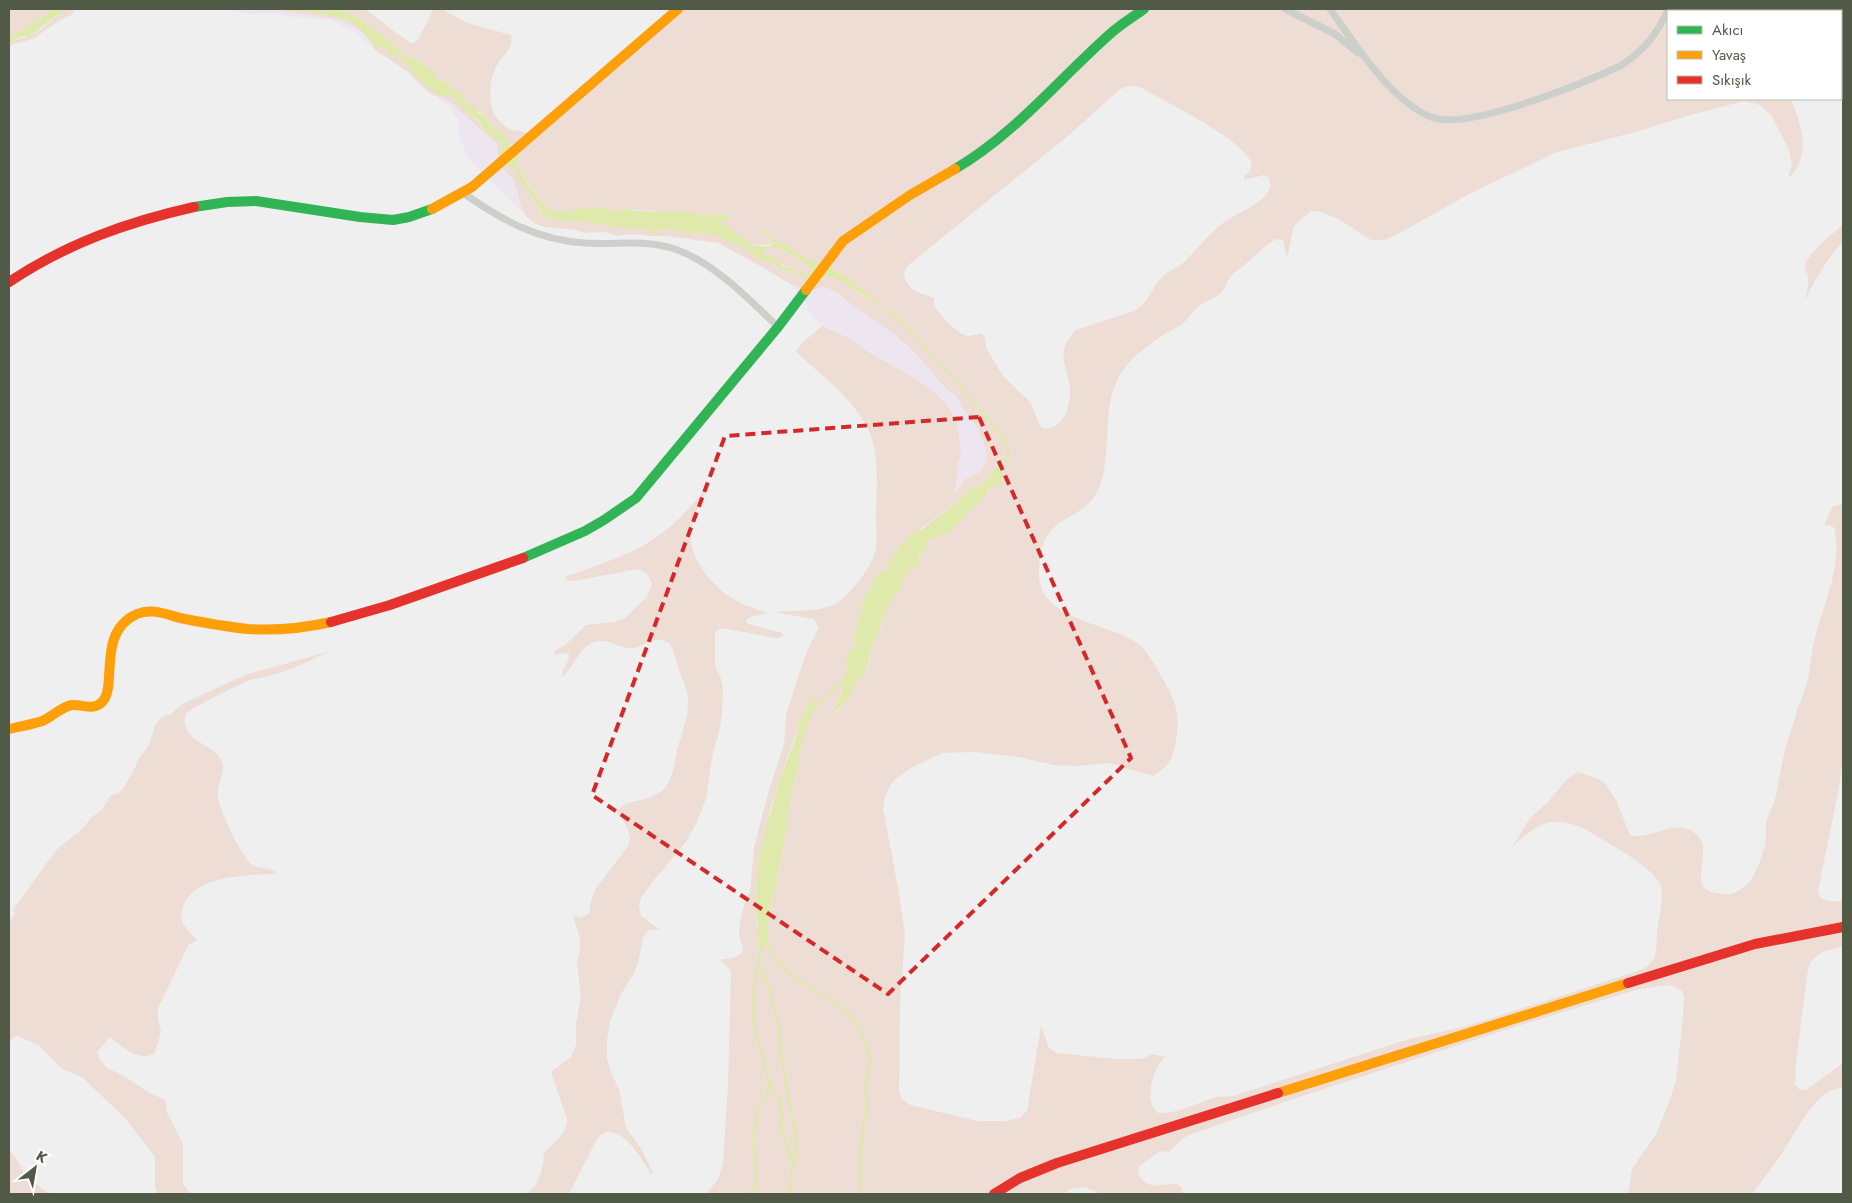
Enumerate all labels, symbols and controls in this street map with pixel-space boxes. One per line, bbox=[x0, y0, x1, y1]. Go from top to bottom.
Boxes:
legend bbox=[1667, 10, 1842, 100]
text: Akıcı bbox=[1712, 19, 1743, 41]
text: Yavaş bbox=[1712, 44, 1746, 66]
text: Sıkışık bbox=[1712, 69, 1752, 91]
north arrow bbox=[10, 1143, 60, 1193]
text: K bbox=[32, 1146, 51, 1168]

